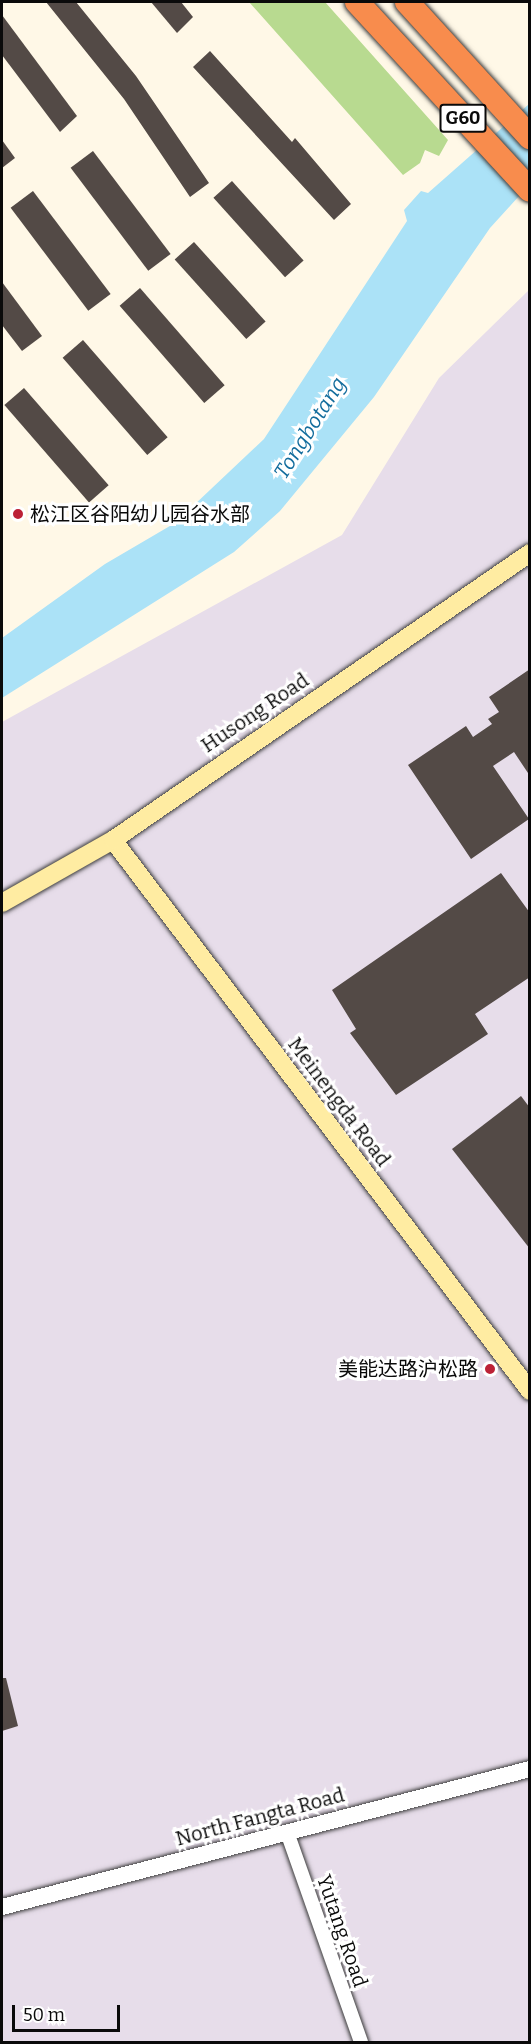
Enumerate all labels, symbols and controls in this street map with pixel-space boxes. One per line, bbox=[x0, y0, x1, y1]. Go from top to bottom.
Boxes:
road number: G60 bbox=[439, 103, 487, 133]
water label: Tongbotang bbox=[269, 372, 351, 484]
place label: 松江区谷阳幼儿园谷水部 bbox=[30, 502, 250, 526]
marker: 松江区谷阳幼儿园谷水部 bbox=[11, 507, 25, 521]
street label: Husong Road bbox=[197, 668, 313, 758]
street label: Meinengda Road bbox=[283, 1033, 395, 1171]
place label: 美能达路沪松路 bbox=[338, 1357, 478, 1381]
marker: 美能达路沪松路 bbox=[483, 1362, 497, 1376]
street label: North Fangta Road bbox=[173, 1783, 347, 1851]
street label: Yutang Road bbox=[312, 1872, 372, 1990]
scale bar bbox=[15, 1993, 123, 2031]
text: 50 m bbox=[23, 2004, 65, 2026]

